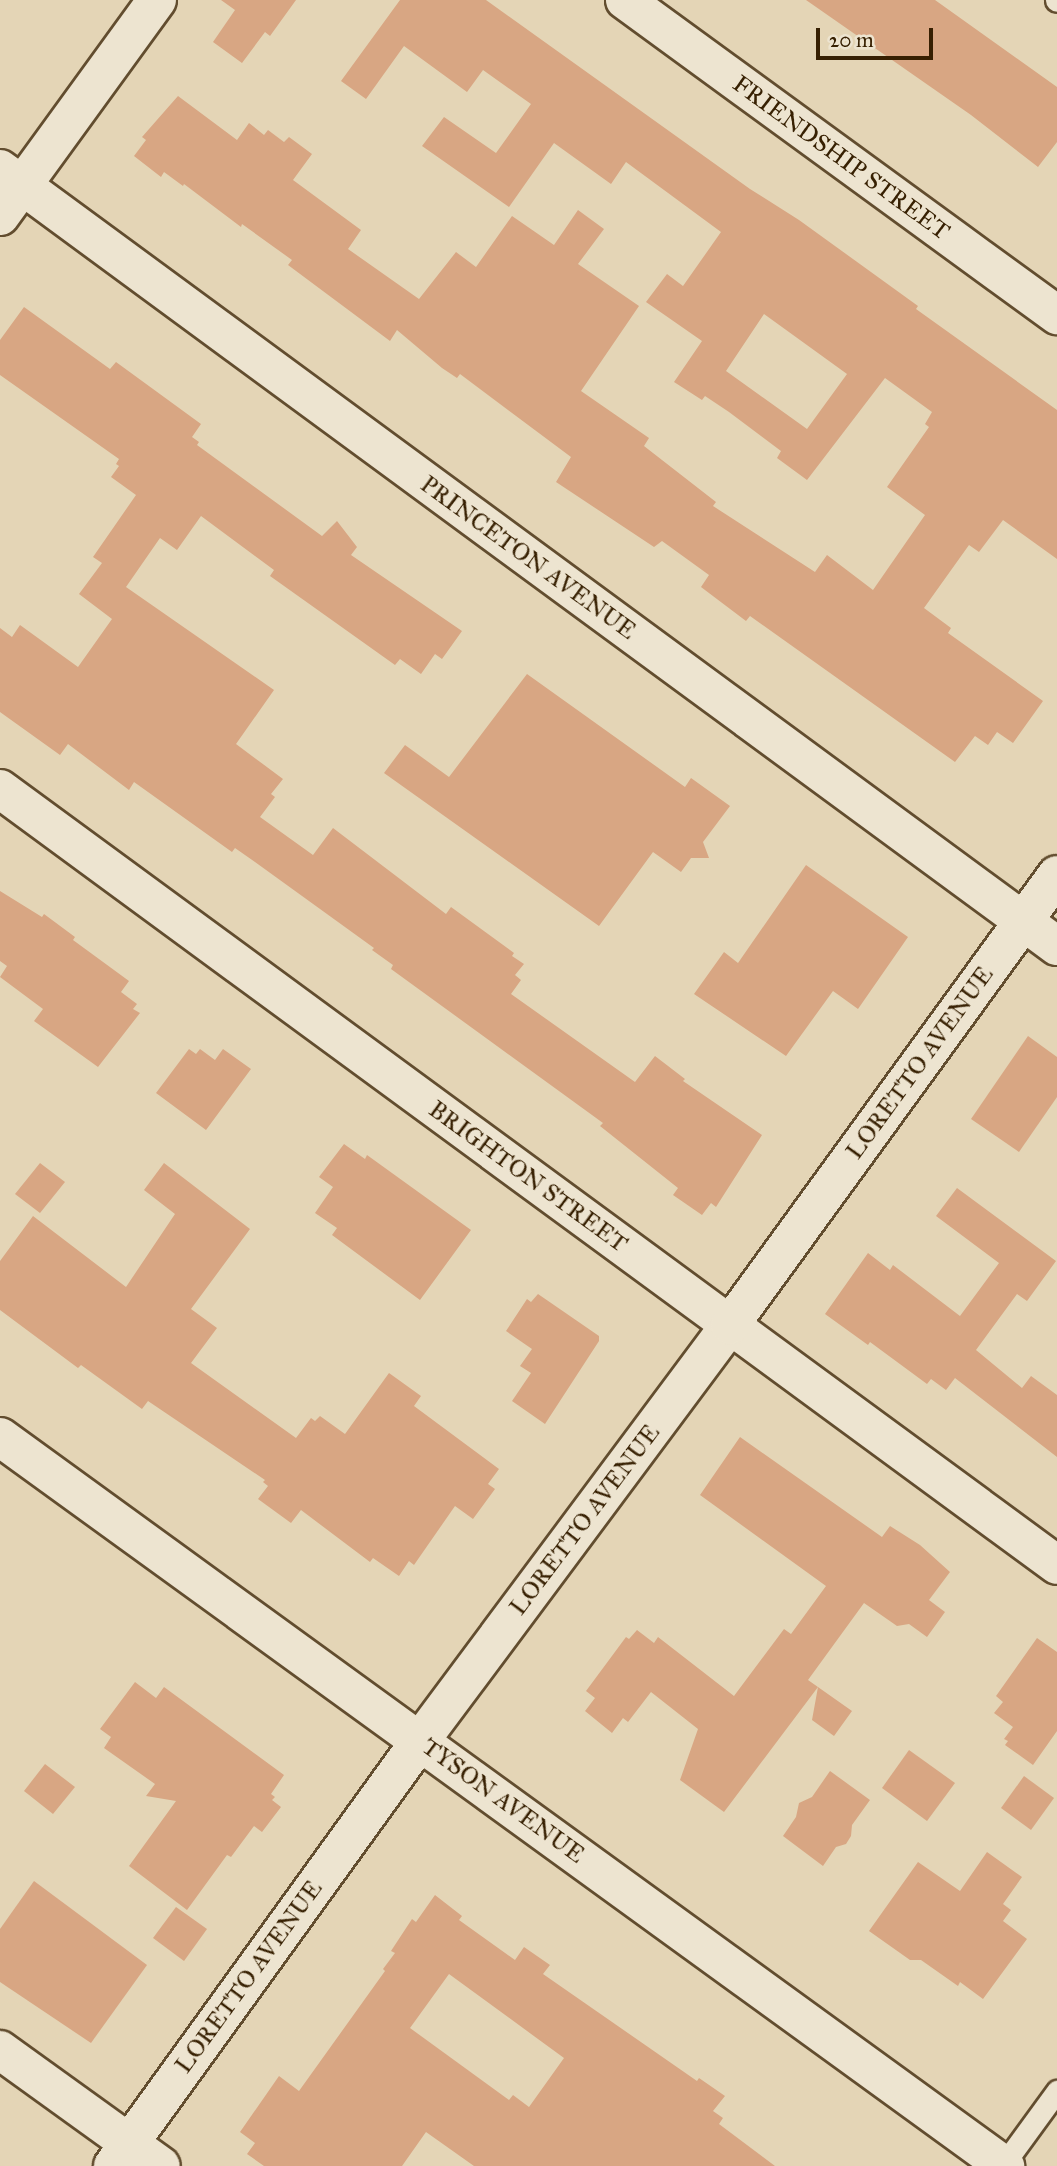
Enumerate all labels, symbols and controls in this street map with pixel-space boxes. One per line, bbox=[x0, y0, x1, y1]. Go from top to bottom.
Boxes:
scale bar bbox=[819, 14, 936, 58]
text: 20 m bbox=[829, 27, 874, 53]
street label: FRIENDSHIP STREET bbox=[727, 70, 955, 246]
street label: PRINCETON AVENUE bbox=[415, 470, 641, 646]
street label: LORETTO AVENUE bbox=[840, 961, 1000, 1165]
street label: BRIGHTON STREET bbox=[423, 1095, 633, 1259]
street label: LORETTO AVENUE bbox=[504, 1419, 666, 1621]
street label: TYSON AVENUE bbox=[416, 1732, 590, 1870]
street label: LORETTO AVENUE bbox=[169, 1875, 329, 2079]

